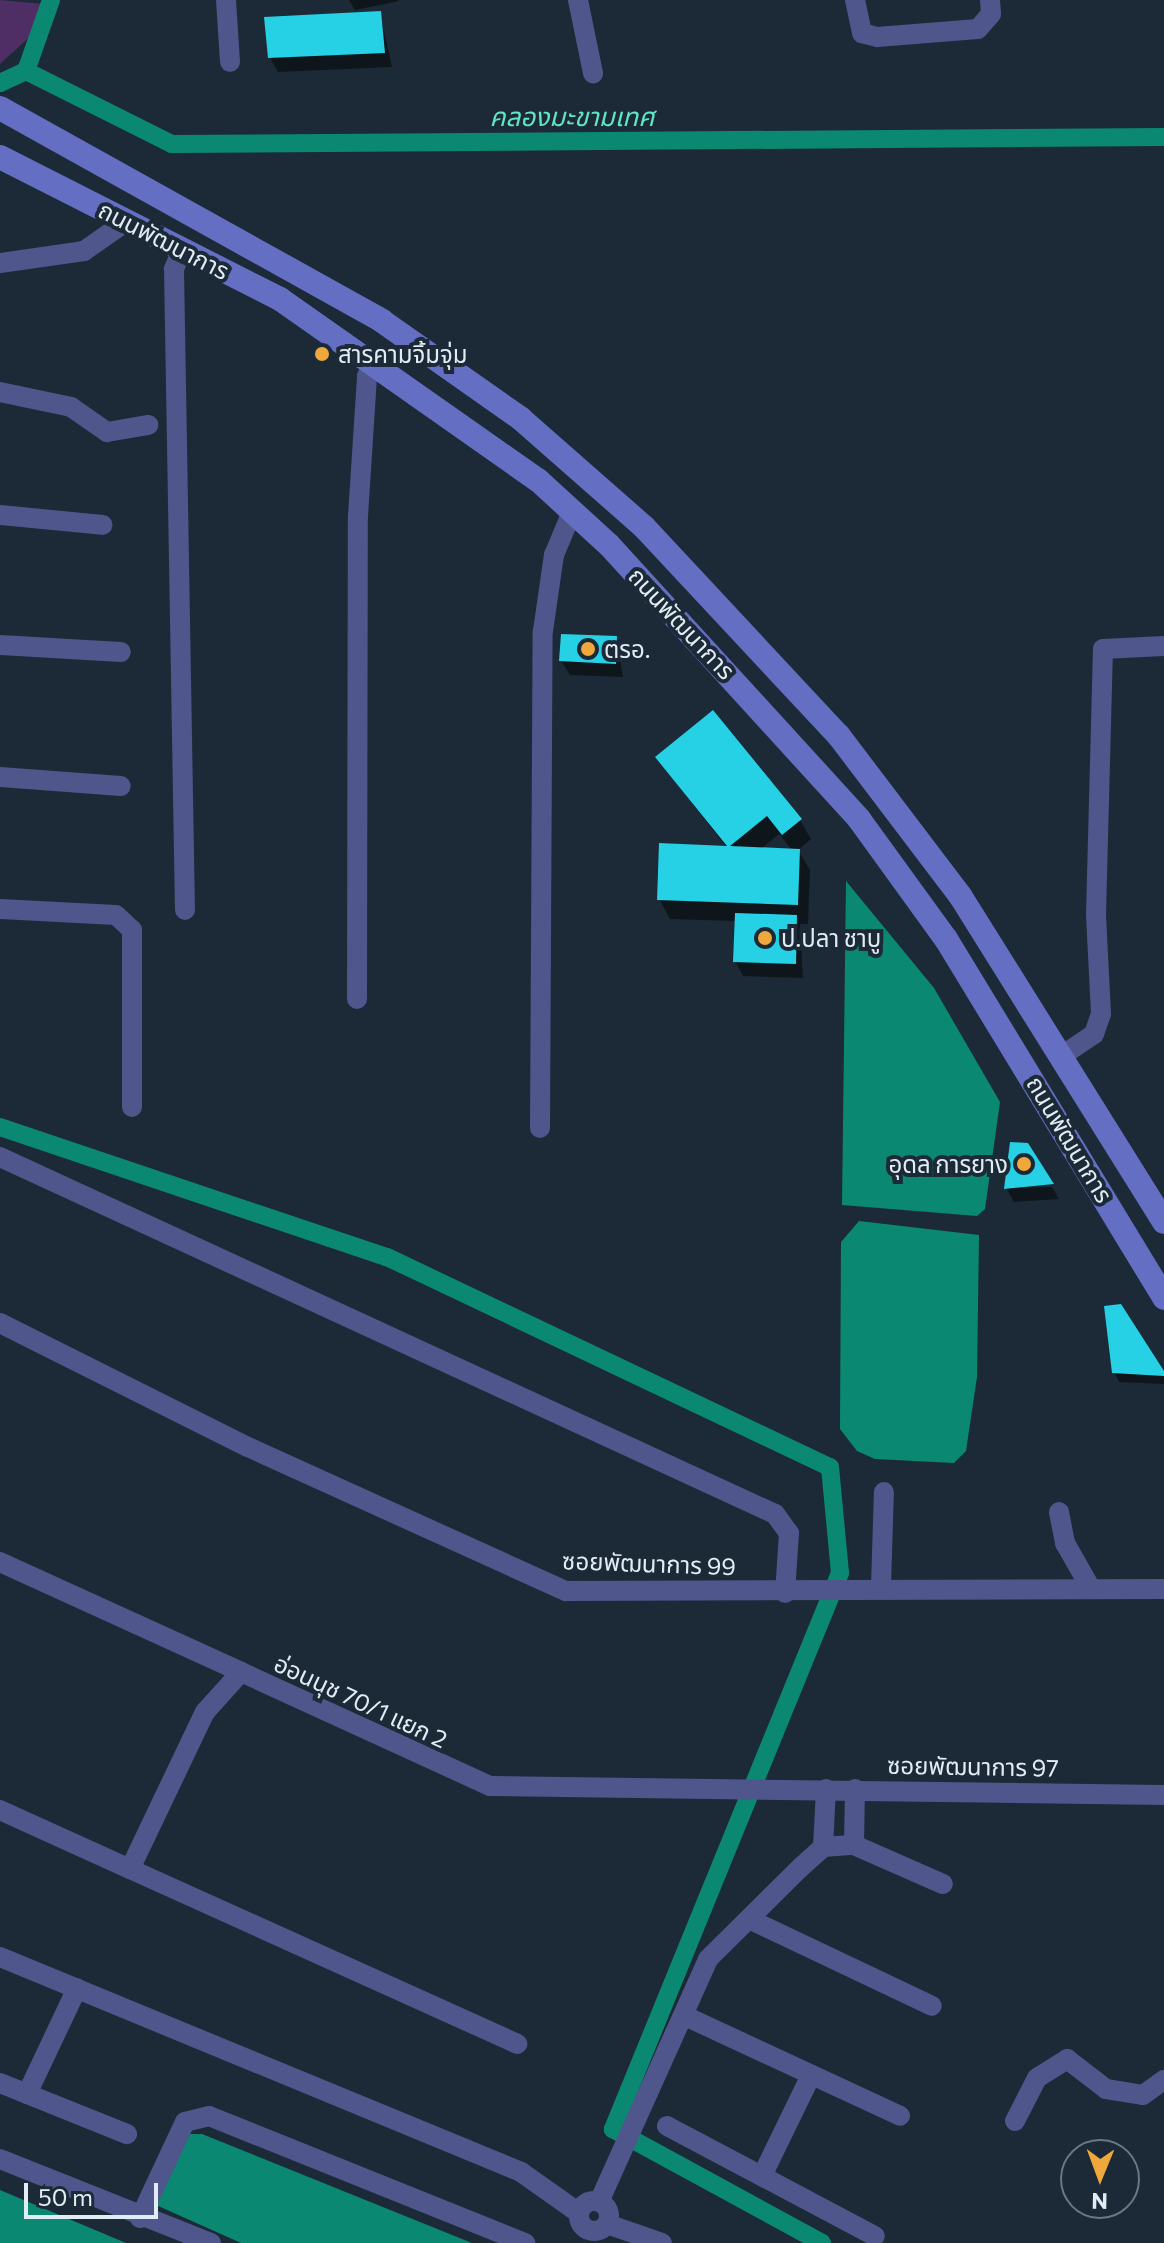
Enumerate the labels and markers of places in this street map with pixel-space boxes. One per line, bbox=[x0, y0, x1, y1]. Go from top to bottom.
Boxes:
place label: สารคามจิ้มจุ่ม bbox=[338, 340, 467, 368]
marker: สารคามจิ้มจุ่ม bbox=[313, 345, 331, 363]
place label: ตรอ. bbox=[604, 635, 650, 663]
marker: ตรอ. bbox=[579, 640, 597, 658]
place label: ป.ปลา ชาบู bbox=[781, 924, 881, 952]
marker: ป.ปลา ชาบู bbox=[756, 929, 774, 947]
place label: อุดล การยาง bbox=[888, 1150, 1008, 1178]
marker: อุดล การยาง bbox=[1015, 1155, 1033, 1173]

